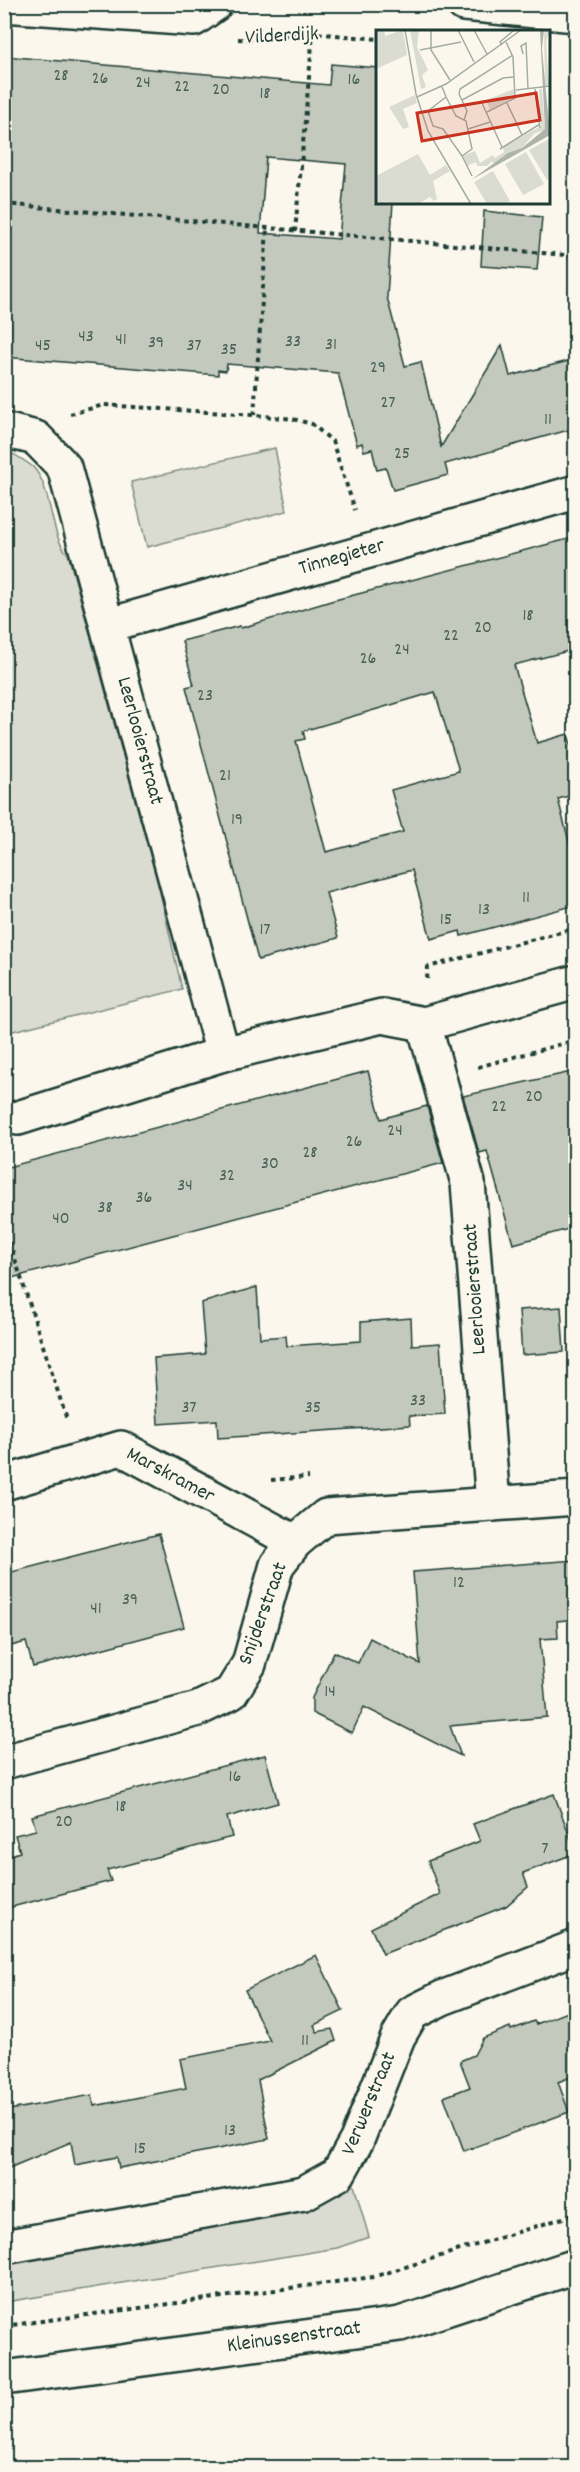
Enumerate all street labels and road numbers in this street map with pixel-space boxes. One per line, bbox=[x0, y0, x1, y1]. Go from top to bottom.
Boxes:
street label: Vilderdijk bbox=[244, 20, 320, 54]
street label: Tinnegieter bbox=[296, 531, 389, 585]
street label: Leerlooierstraat bbox=[108, 674, 171, 809]
street label: Leerlooierstraat bbox=[456, 1222, 496, 1356]
street label: Marskramer bbox=[120, 1440, 220, 1512]
street label: Snijderstraat bbox=[232, 1558, 296, 1669]
street label: Verwerstraat bbox=[335, 2048, 405, 2160]
street label: Kleinussenstraat bbox=[225, 2314, 363, 2362]

